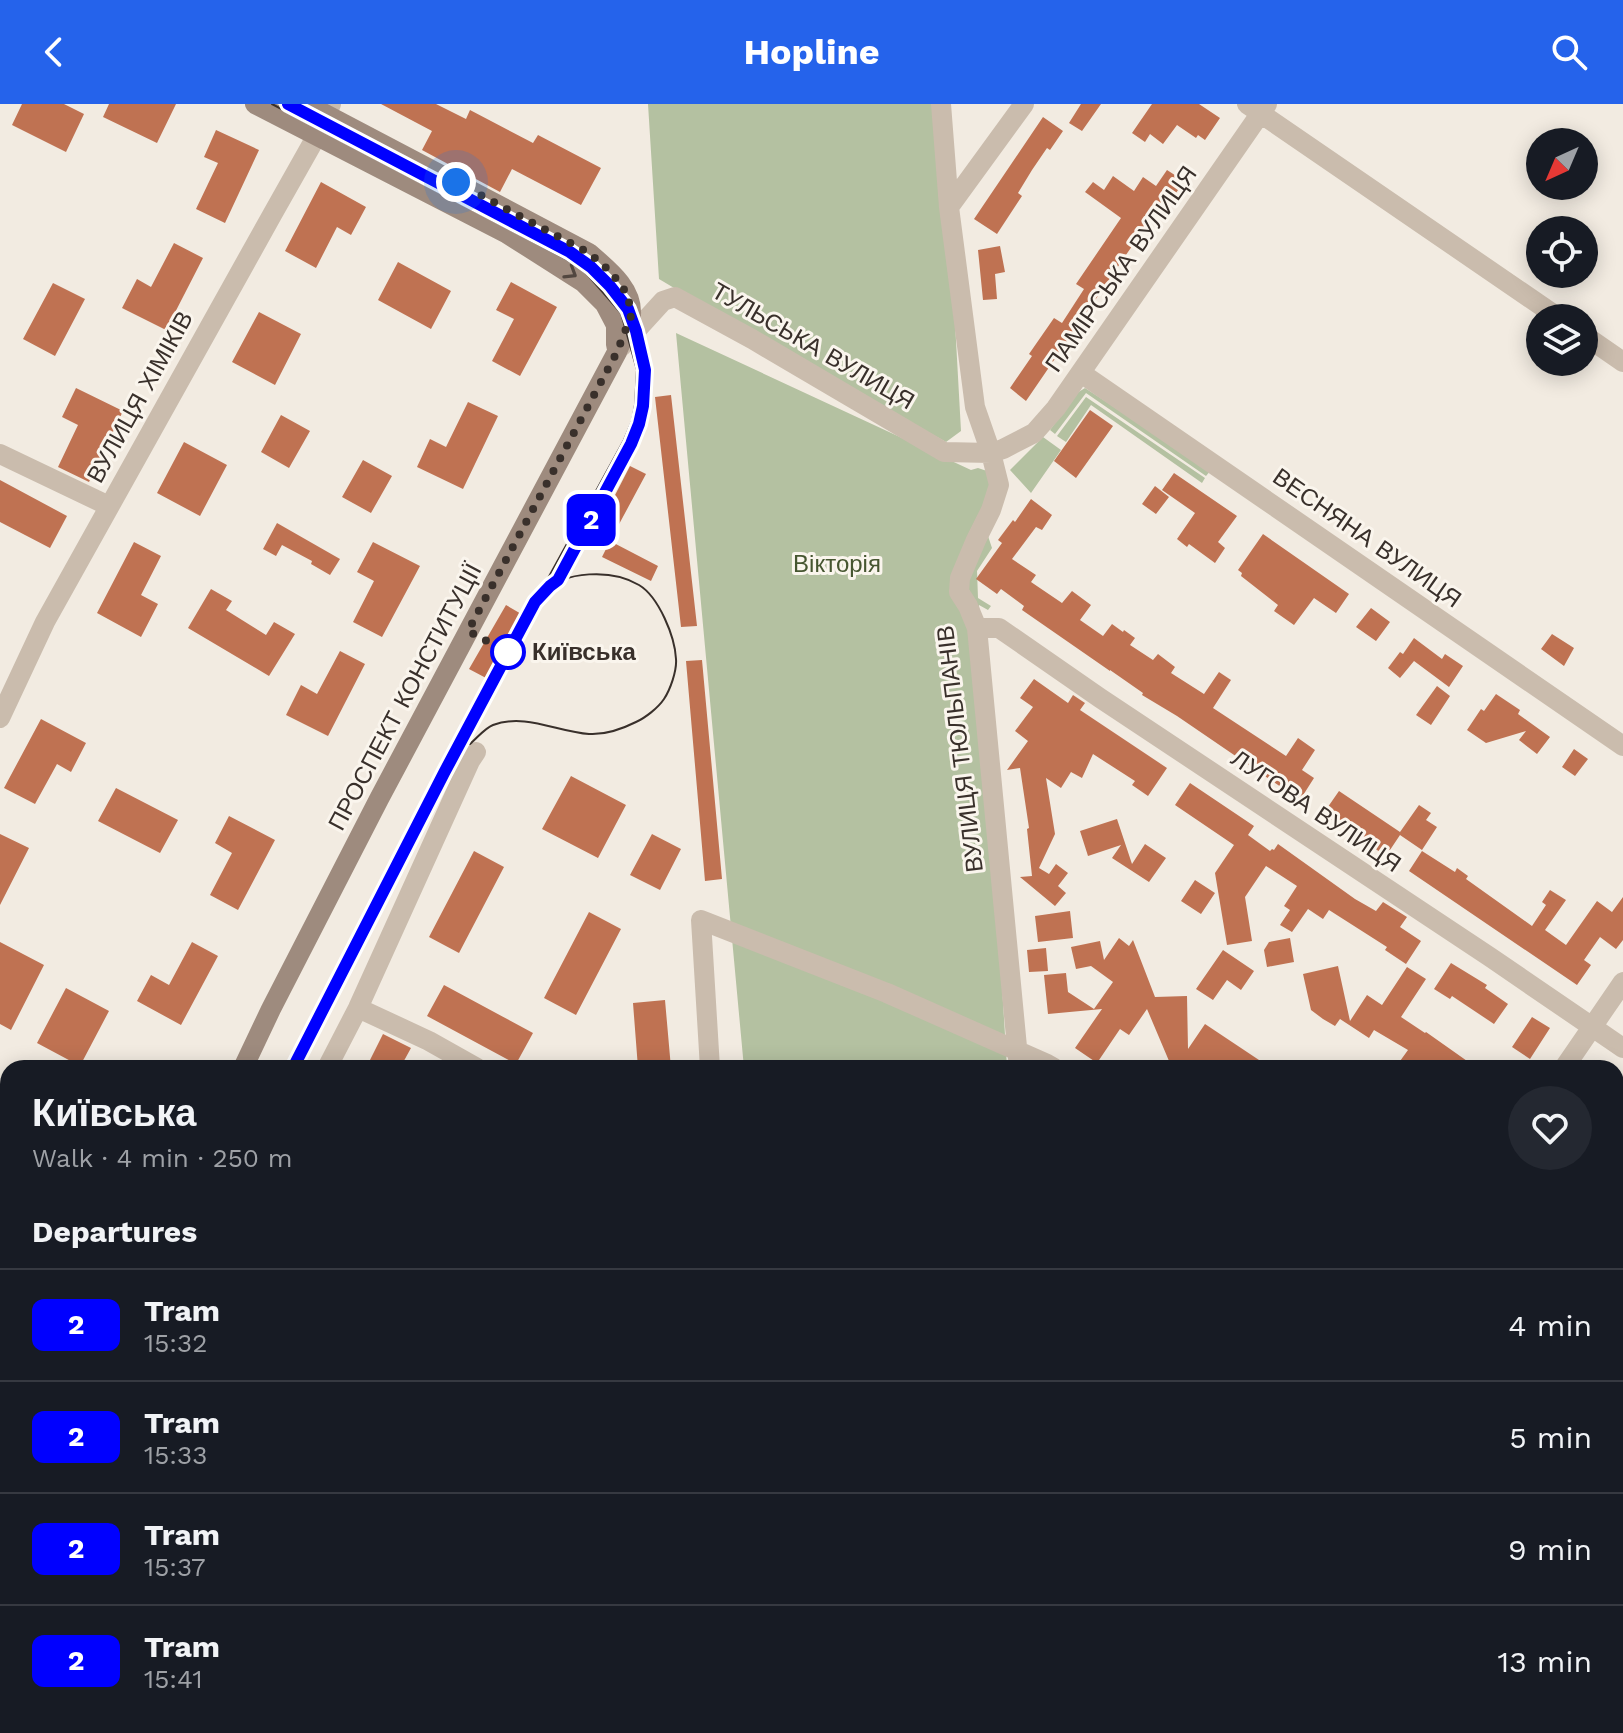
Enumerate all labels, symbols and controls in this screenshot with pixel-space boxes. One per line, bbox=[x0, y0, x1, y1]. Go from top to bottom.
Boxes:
icon: back bbox=[32, 30, 76, 74]
icon: search bbox=[1547, 30, 1591, 74]
text: Hopline bbox=[743, 31, 880, 73]
north arrow bbox=[1526, 128, 1598, 200]
map controls bbox=[1526, 128, 1598, 376]
street label: ПАМІРСЬКА ВУЛИЦЯ bbox=[1039, 161, 1203, 377]
your location bbox=[436, 162, 476, 202]
button: locate bbox=[1526, 216, 1598, 288]
one-way arrow bbox=[562, 264, 576, 279]
street label: ТУЛЬСЬКА ВУЛИЦЯ bbox=[707, 277, 919, 415]
button: layers bbox=[1526, 304, 1598, 376]
street label: ВУЛИЦЯ ХІМІКІВ bbox=[81, 306, 199, 488]
street label: ВЕСНЯНА ВУЛИЦЯ bbox=[1268, 462, 1466, 614]
line badge: 2 bbox=[565, 494, 617, 546]
text: 2 bbox=[583, 503, 599, 536]
park label: Вікторія bbox=[793, 550, 881, 578]
street label: ПРОСПЕКТ КОНСТИТУЦІЇ bbox=[323, 559, 487, 835]
street label: ВУЛИЦЯ ТЮЛЬПАНІВ bbox=[931, 624, 989, 874]
marker: Київська bbox=[491, 635, 525, 669]
place label: Київська bbox=[532, 638, 636, 666]
street label: ЛУГОВА ВУЛИЦЯ bbox=[1226, 744, 1406, 878]
button: heart bbox=[1508, 1086, 1592, 1170]
text: Київська bbox=[32, 1091, 196, 1135]
text: Walk · 4 min · 250 m bbox=[32, 1143, 293, 1173]
text: Departures bbox=[32, 1214, 197, 1249]
text: Tram bbox=[144, 1293, 220, 1328]
text: 2 bbox=[68, 1308, 84, 1341]
text: 4 min bbox=[1508, 1308, 1592, 1343]
text: 15:32 bbox=[144, 1328, 207, 1358]
text: Tram bbox=[144, 1405, 220, 1440]
text: 2 bbox=[68, 1420, 84, 1453]
text: 5 min bbox=[1509, 1420, 1592, 1455]
text: 15:33 bbox=[144, 1440, 207, 1470]
text: Tram bbox=[144, 1517, 220, 1552]
text: 2 bbox=[68, 1532, 84, 1565]
text: 9 min bbox=[1508, 1532, 1592, 1567]
text: 15:37 bbox=[144, 1552, 206, 1582]
text: Tram bbox=[144, 1629, 220, 1664]
text: 2 bbox=[68, 1644, 84, 1677]
text: 13 min bbox=[1497, 1644, 1592, 1679]
text: 15:41 bbox=[144, 1664, 203, 1694]

